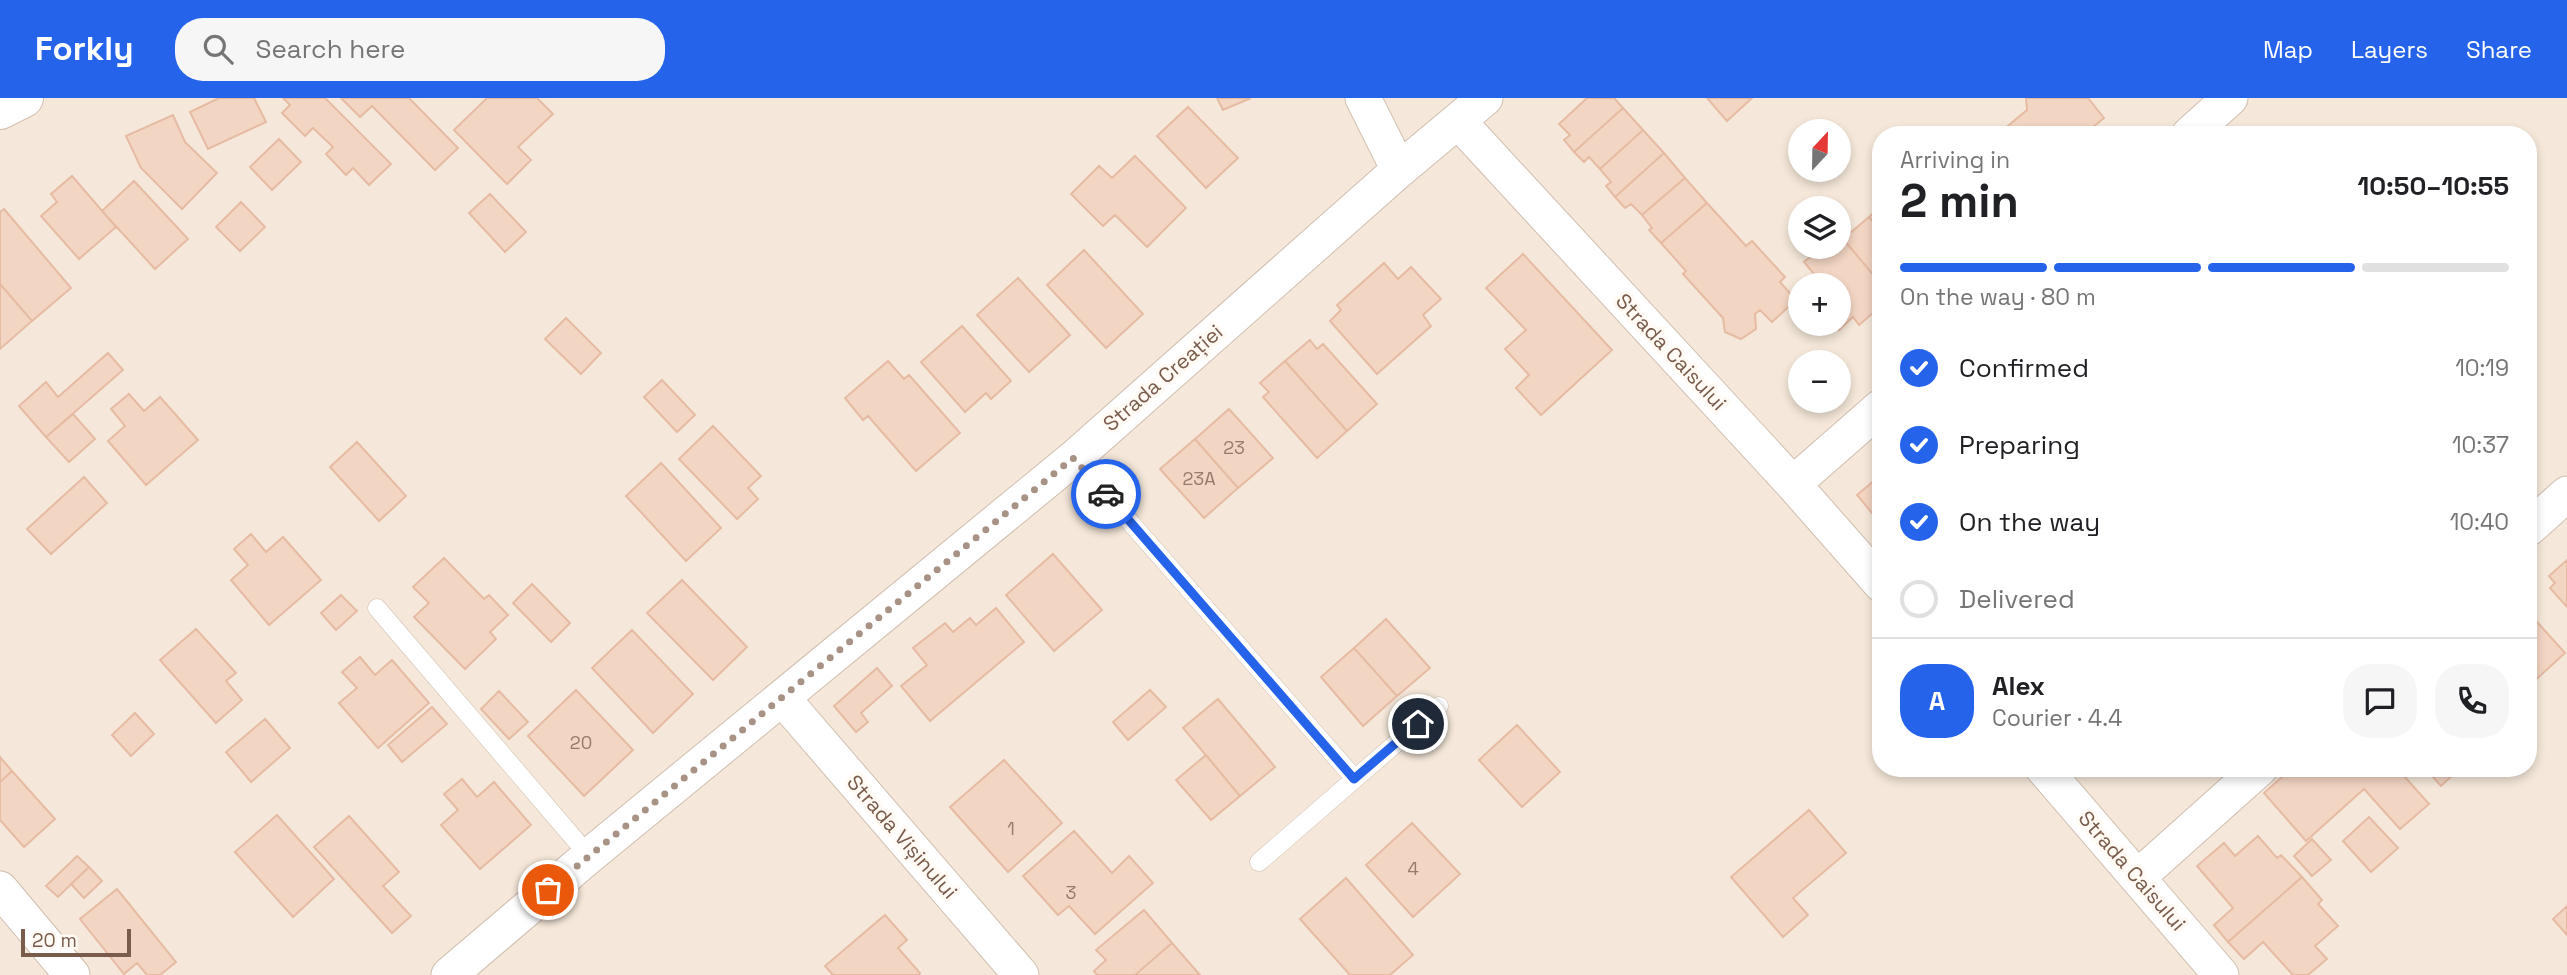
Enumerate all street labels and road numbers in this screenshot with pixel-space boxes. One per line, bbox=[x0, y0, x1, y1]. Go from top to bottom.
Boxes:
street label: Strada Caisului bbox=[1610, 287, 1733, 416]
street label: Strada Creației bbox=[1097, 318, 1228, 437]
street label: Strada Vișinului bbox=[841, 769, 964, 904]
street label: Strada Caisului bbox=[2073, 805, 2192, 936]

